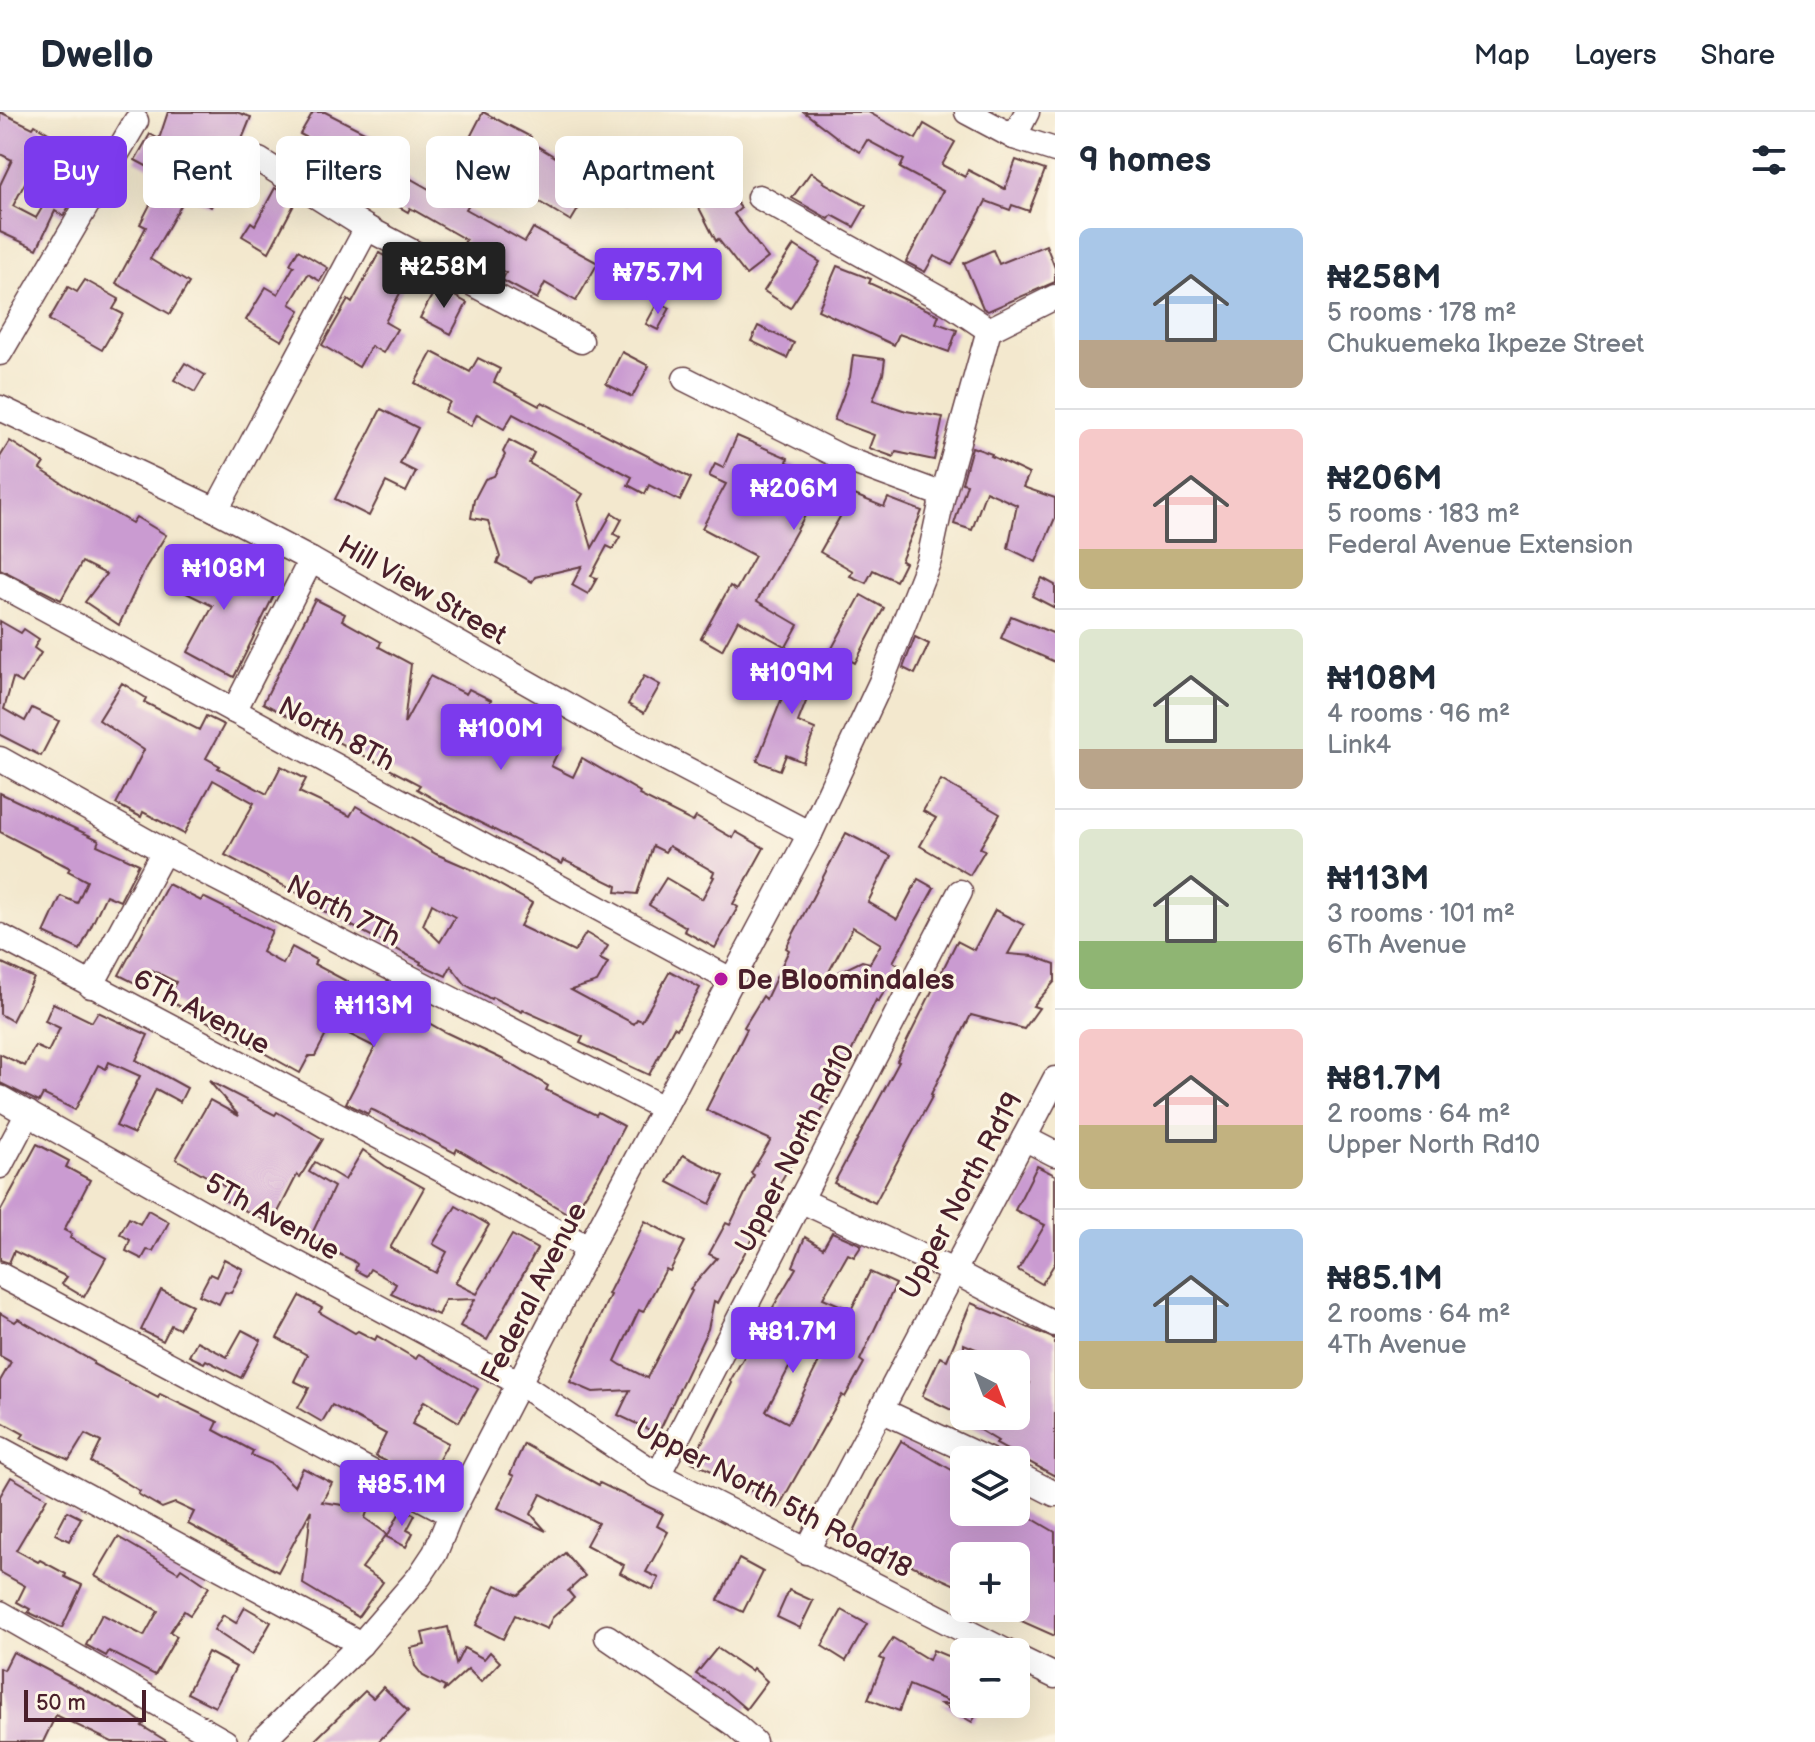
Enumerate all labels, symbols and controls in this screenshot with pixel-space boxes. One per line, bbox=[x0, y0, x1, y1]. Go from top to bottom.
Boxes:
text: Dwello bbox=[40, 33, 154, 78]
text: Map bbox=[1474, 39, 1530, 72]
text: Layers bbox=[1574, 39, 1657, 72]
text: Share bbox=[1701, 39, 1775, 72]
chip: Buy bbox=[24, 136, 127, 208]
chip: Rent bbox=[143, 136, 260, 208]
chip: Filters bbox=[276, 136, 410, 208]
chip: New bbox=[426, 136, 539, 208]
chip: Apartment bbox=[555, 136, 743, 208]
icon: filters bbox=[1747, 138, 1791, 182]
text: 9 homes bbox=[1079, 140, 1211, 181]
pin: ₦258M bbox=[388, 242, 500, 310]
pin: ₦75.7M bbox=[593, 248, 723, 316]
text: ₦258M bbox=[400, 252, 488, 283]
text: ₦258M bbox=[1327, 257, 1441, 298]
text: ₦75.7M bbox=[613, 258, 703, 289]
icon: home bbox=[1143, 260, 1239, 356]
text: 5 rooms · 178 m² bbox=[1327, 298, 1516, 329]
text: Chukuemeka Ikpeze Street bbox=[1327, 329, 1644, 360]
text: ₦206M bbox=[1327, 458, 1442, 499]
icon: home bbox=[1143, 461, 1239, 557]
pin: ₦206M bbox=[738, 464, 850, 532]
text: ₦206M bbox=[750, 474, 838, 505]
text: 5 rooms · 183 m² bbox=[1327, 499, 1520, 530]
street label: Hill View Street bbox=[332, 529, 513, 652]
text: Federal Avenue Extension bbox=[1327, 530, 1633, 561]
pin: ₦108M bbox=[168, 544, 280, 612]
text: ₦108M bbox=[182, 554, 266, 585]
pin: ₦109M bbox=[736, 648, 848, 716]
text: ₦109M bbox=[750, 658, 834, 689]
text: ₦108M bbox=[1327, 658, 1437, 699]
icon: home bbox=[1143, 661, 1239, 757]
street label: North 8Th bbox=[273, 690, 400, 779]
text: 4 rooms · 96 m² bbox=[1327, 699, 1510, 730]
pin: ₦100M bbox=[445, 704, 557, 772]
text: ₦100M bbox=[459, 714, 543, 745]
text: Link4 bbox=[1327, 730, 1391, 761]
text: ₦113M bbox=[1327, 858, 1429, 899]
icon: home bbox=[1143, 861, 1239, 957]
street label: North 7Th bbox=[281, 869, 406, 954]
text: 3 rooms · 101 m² bbox=[1327, 899, 1515, 930]
text: 6Th Avenue bbox=[1327, 930, 1466, 961]
street label: 6Th Avenue bbox=[127, 962, 275, 1062]
place label: De Bloomindales bbox=[737, 964, 955, 997]
marker: De Bloomindales bbox=[712, 970, 730, 988]
pin: ₦113M bbox=[318, 981, 430, 1049]
text: ₦113M bbox=[335, 991, 413, 1022]
street label: Upper North Rd10 bbox=[729, 1039, 862, 1258]
text: ₦81.7M bbox=[1327, 1058, 1442, 1099]
icon: home bbox=[1143, 1061, 1239, 1157]
street label: Upper North Rd19 bbox=[893, 1087, 1030, 1305]
text: 2 rooms · 64 m² bbox=[1327, 1099, 1511, 1130]
text: Upper North Rd10 bbox=[1327, 1130, 1540, 1161]
street label: 5Th Avenue bbox=[199, 1167, 345, 1268]
street label: Federal Avenue bbox=[475, 1197, 594, 1389]
text: ₦85.1M bbox=[1327, 1258, 1443, 1299]
icon: home bbox=[1143, 1261, 1239, 1357]
text: 2 rooms · 64 m² bbox=[1327, 1299, 1511, 1330]
pin: ₦81.7M bbox=[728, 1307, 858, 1375]
text: ₦81.7M bbox=[749, 1317, 837, 1348]
text: 4Th Avenue bbox=[1327, 1330, 1466, 1361]
north arrow bbox=[950, 1350, 1030, 1430]
map controls bbox=[950, 1350, 1030, 1718]
street label: Upper North 5th Road18 bbox=[629, 1411, 917, 1585]
button: layers bbox=[950, 1446, 1030, 1526]
pin: ₦85.1M bbox=[337, 1460, 467, 1528]
text: ₦85.1M bbox=[358, 1470, 446, 1501]
button: + bbox=[950, 1542, 1030, 1622]
button: − bbox=[950, 1638, 1030, 1718]
scale bar bbox=[24, 1686, 146, 1722]
text: 50 m bbox=[36, 1690, 86, 1717]

